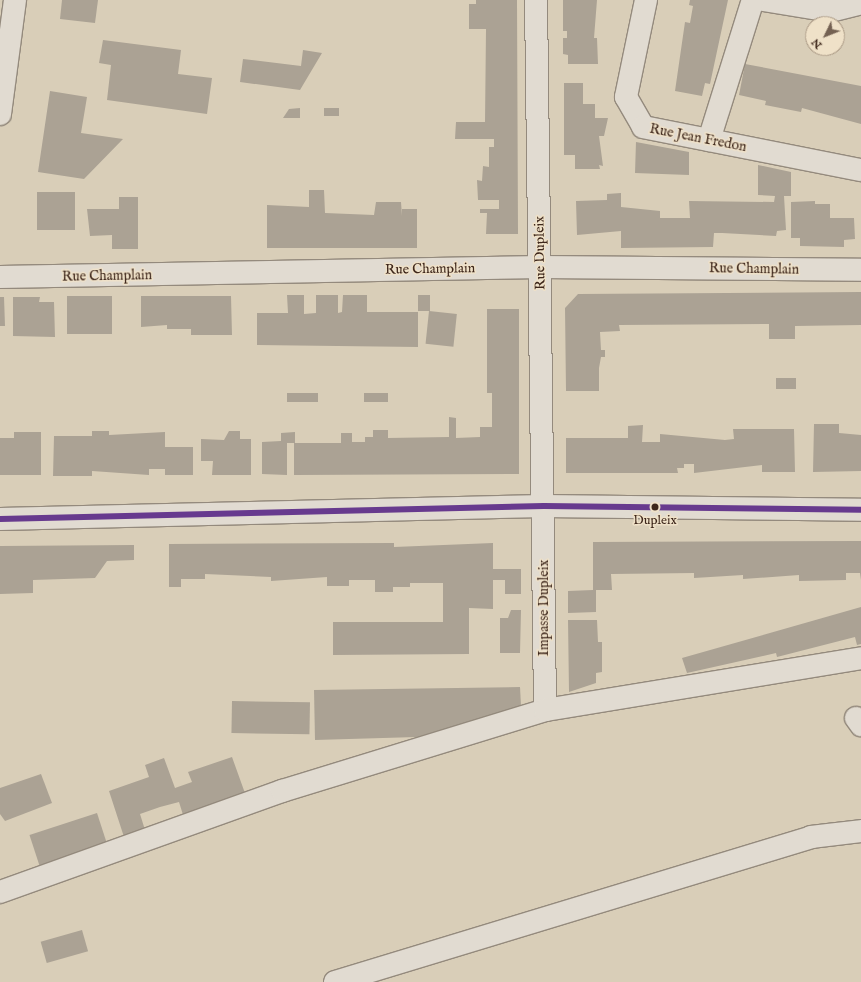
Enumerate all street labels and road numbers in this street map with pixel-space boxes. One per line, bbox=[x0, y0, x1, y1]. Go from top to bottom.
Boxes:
street label: Rue Jean Fredon bbox=[648, 120, 748, 156]
street label: Rue Dupleix bbox=[531, 216, 549, 290]
street label: Rue Champlain bbox=[385, 260, 475, 278]
street label: Rue Champlain bbox=[709, 260, 799, 278]
street label: Rue Champlain bbox=[62, 267, 152, 285]
street label: Impasse Dupleix bbox=[536, 560, 552, 656]

